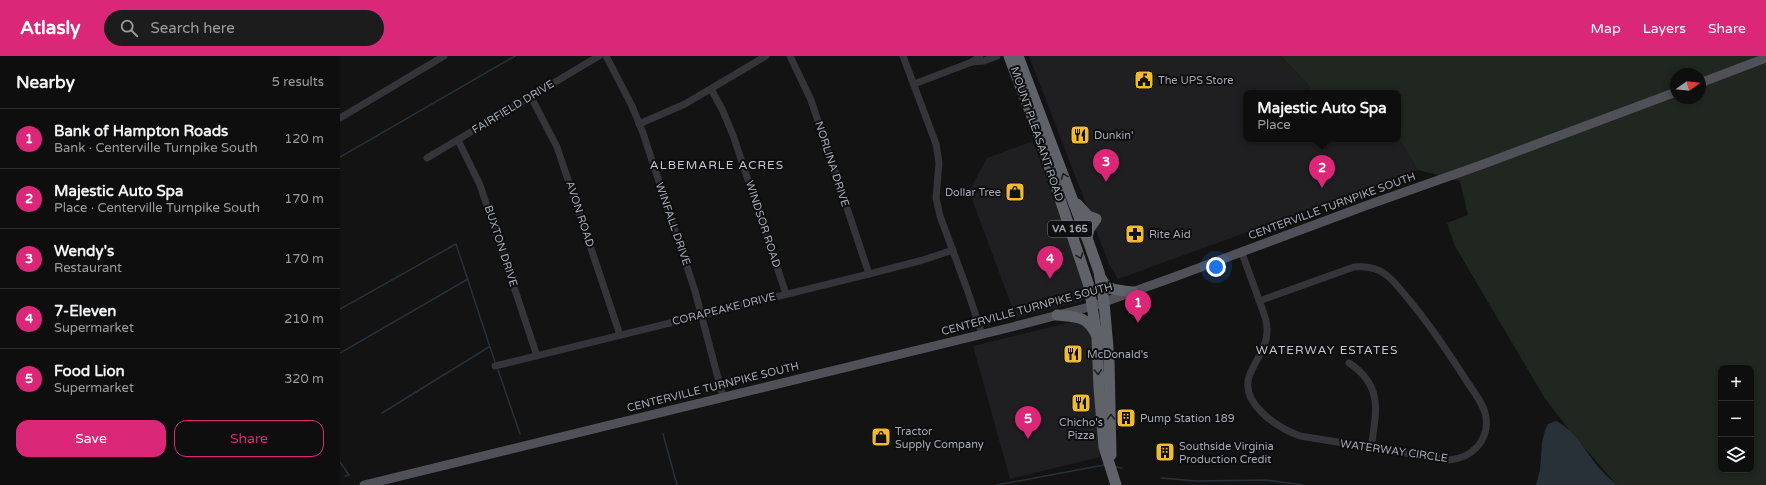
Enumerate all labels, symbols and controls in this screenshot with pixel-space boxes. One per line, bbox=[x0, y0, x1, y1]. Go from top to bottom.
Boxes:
search box bbox=[104, 10, 384, 46]
text: Atlasly bbox=[20, 17, 80, 39]
icon: search bbox=[118, 17, 140, 39]
text: Search here bbox=[150, 19, 235, 37]
text: Map bbox=[1591, 20, 1621, 37]
text: Layers bbox=[1643, 20, 1686, 37]
text: Share bbox=[1708, 20, 1746, 37]
street label: MOUNT PLEASANT ROAD bbox=[1008, 65, 1066, 203]
north arrow bbox=[1670, 68, 1706, 104]
public building icon: The UPS Store bbox=[1133, 69, 1155, 91]
text: Nearby bbox=[16, 72, 75, 93]
text: 5 results bbox=[272, 74, 324, 90]
place label: The UPS Store bbox=[1158, 74, 1233, 87]
street label: FAIRFIELD DRIVE bbox=[470, 77, 556, 137]
popup bbox=[1243, 90, 1401, 142]
text: Majestic Auto Spa bbox=[1257, 99, 1387, 117]
text: Place bbox=[1257, 117, 1291, 133]
street label: NORLINA DRIVE bbox=[812, 120, 852, 208]
text: Bank of Hampton Roads bbox=[54, 122, 228, 140]
restaurant icon: Dunkin' bbox=[1069, 124, 1091, 146]
place label: Dunkin' bbox=[1094, 129, 1133, 142]
text: 1 bbox=[25, 131, 33, 147]
text: 120 m bbox=[284, 131, 324, 147]
text: Bank · Centerville Turnpike South bbox=[54, 140, 258, 156]
pin: 3 bbox=[1093, 149, 1119, 182]
pin: 2 bbox=[1309, 155, 1335, 188]
district label: ALBEMARLE ACRES bbox=[650, 158, 784, 172]
street label: CENTERVILLE TURNPIKE SOUTH bbox=[1247, 170, 1417, 242]
one-way arrow bbox=[1060, 172, 1068, 179]
street label: AVON ROAD bbox=[563, 179, 597, 249]
street label: WINDSOR ROAD bbox=[743, 179, 783, 269]
street label: WINFALL DRIVE bbox=[653, 181, 693, 267]
shop icon: Dollar Tree bbox=[1004, 181, 1026, 203]
text: Majestic Auto Spa bbox=[54, 182, 184, 200]
place label: Dollar Tree bbox=[945, 186, 1001, 199]
text: 2 bbox=[25, 191, 33, 207]
text: 170 m bbox=[284, 191, 324, 207]
text: Place · Centerville Turnpike South bbox=[54, 200, 260, 216]
street label: BUXTON DRIVE bbox=[482, 204, 520, 288]
road number: VA 165 bbox=[1048, 221, 1092, 237]
pharmacy icon: Rite Aid bbox=[1124, 223, 1146, 245]
place label: Rite Aid bbox=[1149, 228, 1191, 241]
text: Wendy's bbox=[54, 242, 114, 260]
pin: 4 bbox=[1037, 246, 1063, 279]
text: 3 bbox=[25, 251, 33, 267]
text: 170 m bbox=[284, 251, 324, 267]
one-way arrow bbox=[1075, 252, 1083, 259]
your location bbox=[1206, 257, 1226, 277]
text: Restaurant bbox=[54, 260, 122, 276]
street label: CENTERVILLE TURNPIKE SOUTH bbox=[940, 280, 1114, 338]
street label: CORAPEAKE DRIVE bbox=[671, 290, 777, 328]
pin: 1 bbox=[1125, 290, 1151, 323]
text: 7-Eleven bbox=[54, 302, 116, 320]
text: 4 bbox=[25, 311, 33, 327]
text: 210 m bbox=[284, 311, 324, 327]
text: Supermarket bbox=[54, 320, 134, 336]
restaurant icon: McDonald's bbox=[1062, 343, 1084, 365]
district label: WATERWAY ESTATES bbox=[1256, 343, 1398, 357]
place label: McDonald's bbox=[1087, 348, 1148, 361]
street label: CENTERVILLE TURNPIKE SOUTH bbox=[626, 359, 800, 415]
text: Food Lion bbox=[54, 362, 125, 380]
map controls bbox=[1718, 365, 1754, 473]
button: + bbox=[1718, 365, 1754, 401]
one-way arrow bbox=[1094, 369, 1102, 375]
text: 5 bbox=[25, 371, 33, 387]
text: 320 m bbox=[284, 371, 324, 387]
text: Supermarket bbox=[54, 380, 134, 396]
restaurant icon: Chicho's Pizza bbox=[1070, 392, 1092, 414]
button: − bbox=[1718, 401, 1754, 437]
pin: 5 bbox=[1015, 406, 1041, 439]
building icon: Pump Station 189 bbox=[1115, 407, 1137, 429]
place label: Pump Station 189 bbox=[1140, 412, 1235, 425]
one-way arrow bbox=[1107, 414, 1115, 420]
place label: Chicho's Pizza bbox=[1059, 416, 1103, 442]
button: Save bbox=[16, 420, 166, 457]
button: Share bbox=[174, 420, 324, 457]
place label: Tractor Supply Company bbox=[895, 425, 984, 451]
shop icon: Tractor Supply Company bbox=[870, 426, 892, 448]
street label: WATERWAY CIRCLE bbox=[1339, 437, 1449, 465]
button: layers bbox=[1718, 437, 1754, 473]
place label: Southside Virginia Production Credit bbox=[1179, 440, 1274, 466]
building icon: Southside Virginia Production Credit bbox=[1154, 441, 1176, 463]

